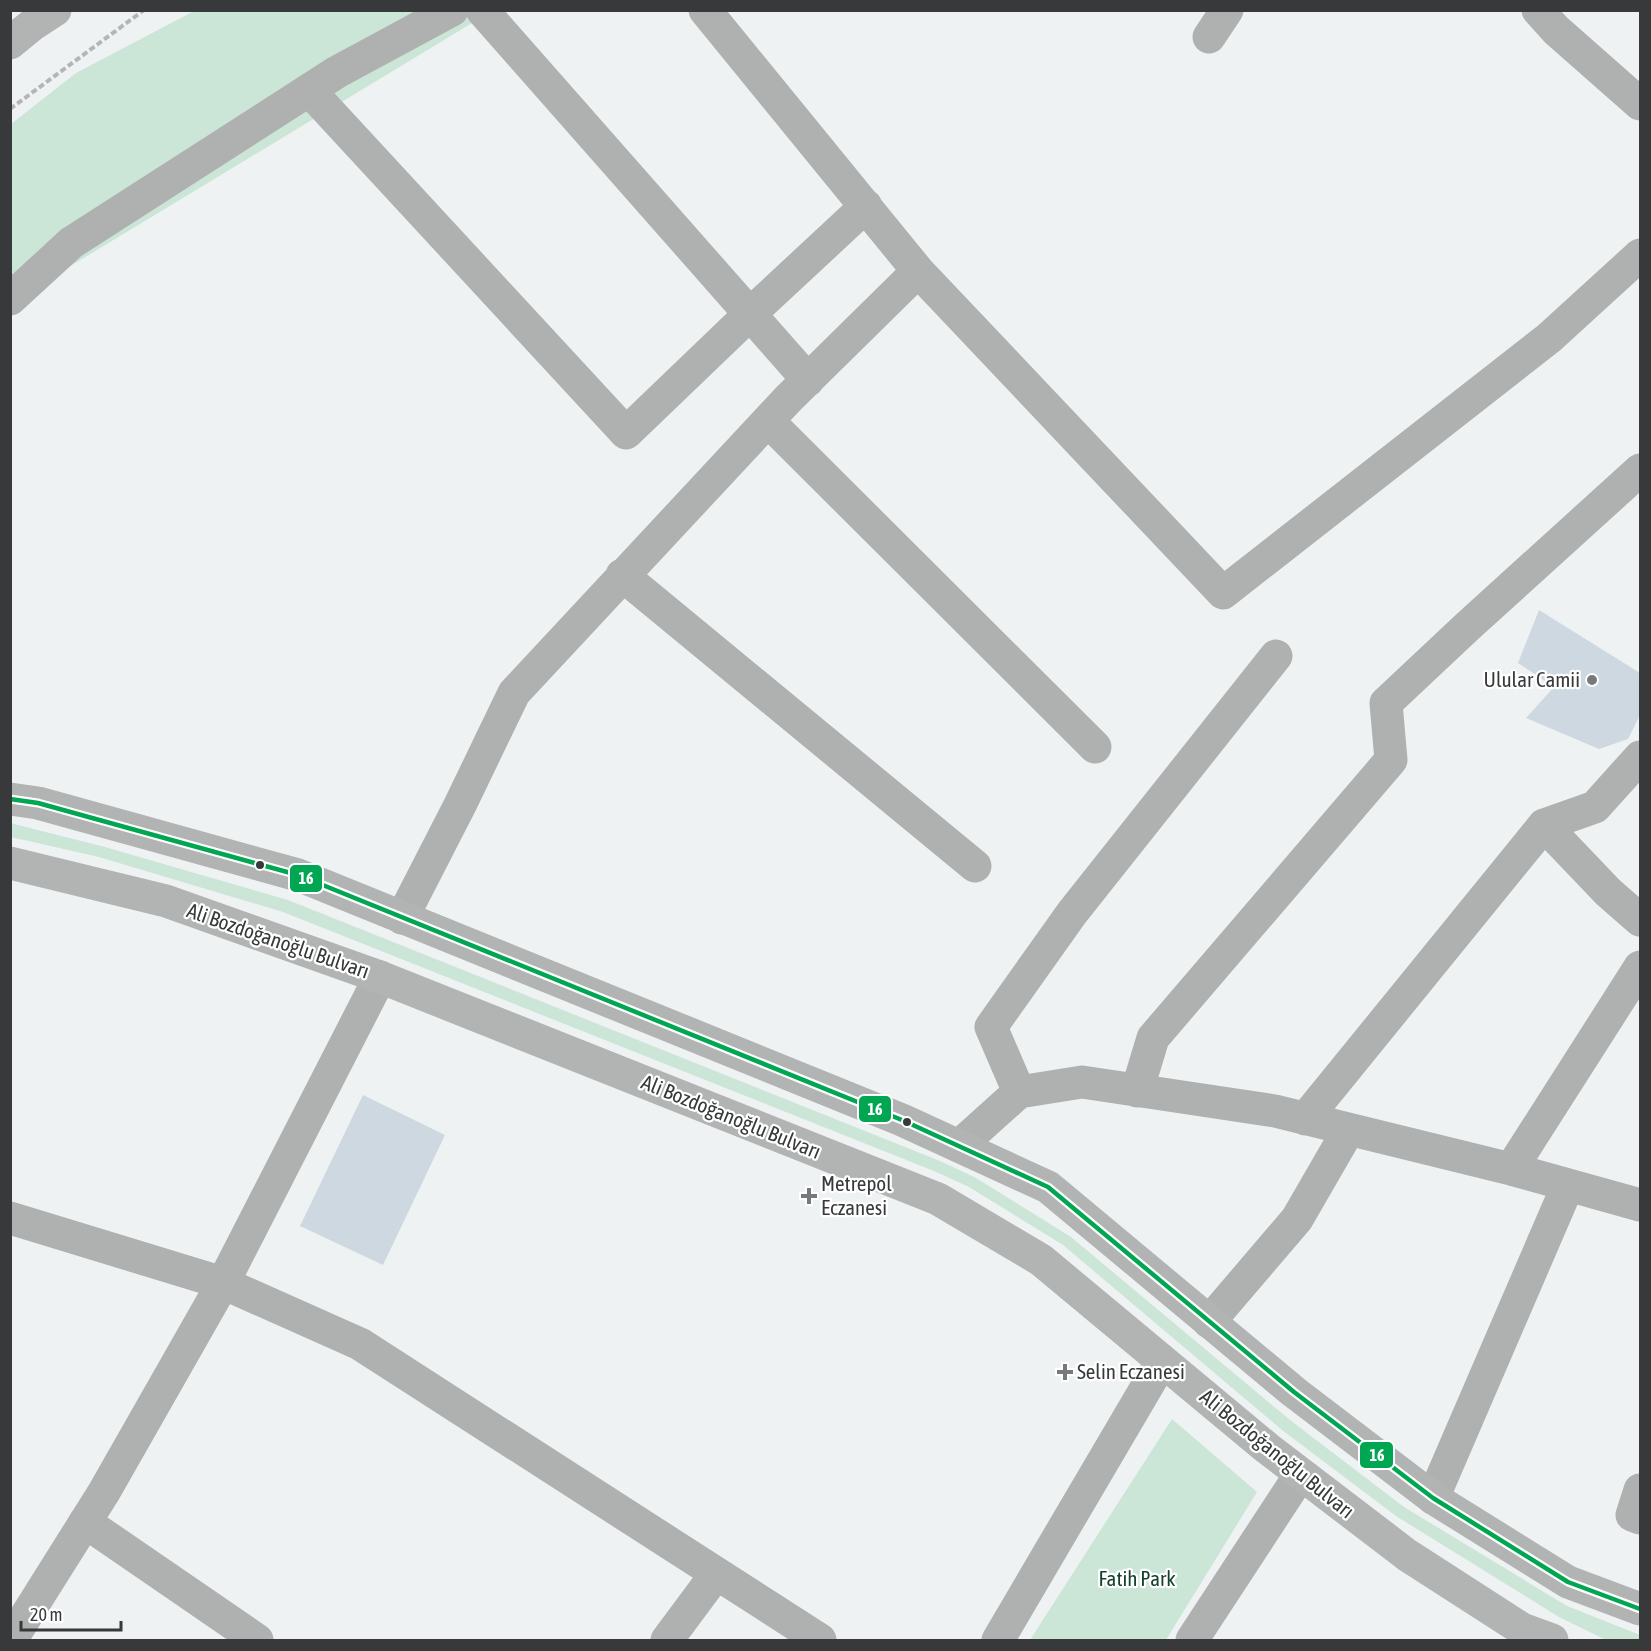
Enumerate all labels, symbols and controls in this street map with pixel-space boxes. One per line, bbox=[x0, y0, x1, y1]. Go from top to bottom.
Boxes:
place label: Ulular Camii bbox=[1484, 667, 1580, 691]
marker: Ulular Camii bbox=[1585, 673, 1599, 687]
unlabelled marker bbox=[254, 859, 266, 871]
line badge: 16 bbox=[289, 864, 323, 893]
text: 16 bbox=[298, 869, 314, 887]
street label: Ali Bozdoğanoğlu Bulvarı bbox=[184, 898, 373, 983]
street label: Ali Bozdoğanoğlu Bulvarı bbox=[638, 1069, 824, 1163]
line badge: 16 bbox=[858, 1095, 892, 1123]
text: 16 bbox=[867, 1100, 883, 1118]
unlabelled marker bbox=[901, 1116, 913, 1128]
place label: Metrepol Eczanesi bbox=[821, 1171, 892, 1219]
marker: Metrepol Eczanesi bbox=[802, 1189, 816, 1203]
place label: Selin Eczanesi bbox=[1077, 1359, 1185, 1383]
marker: Selin Eczanesi bbox=[1058, 1365, 1072, 1379]
street label: Ali Bozdoğanoğlu Bulvarı bbox=[1196, 1384, 1359, 1523]
line badge: 16 bbox=[1359, 1441, 1394, 1469]
text: 16 bbox=[1369, 1446, 1385, 1464]
park label: Fatih Park bbox=[1099, 1566, 1175, 1590]
scale bar bbox=[21, 1594, 122, 1632]
text: 20 m bbox=[30, 1604, 62, 1625]

